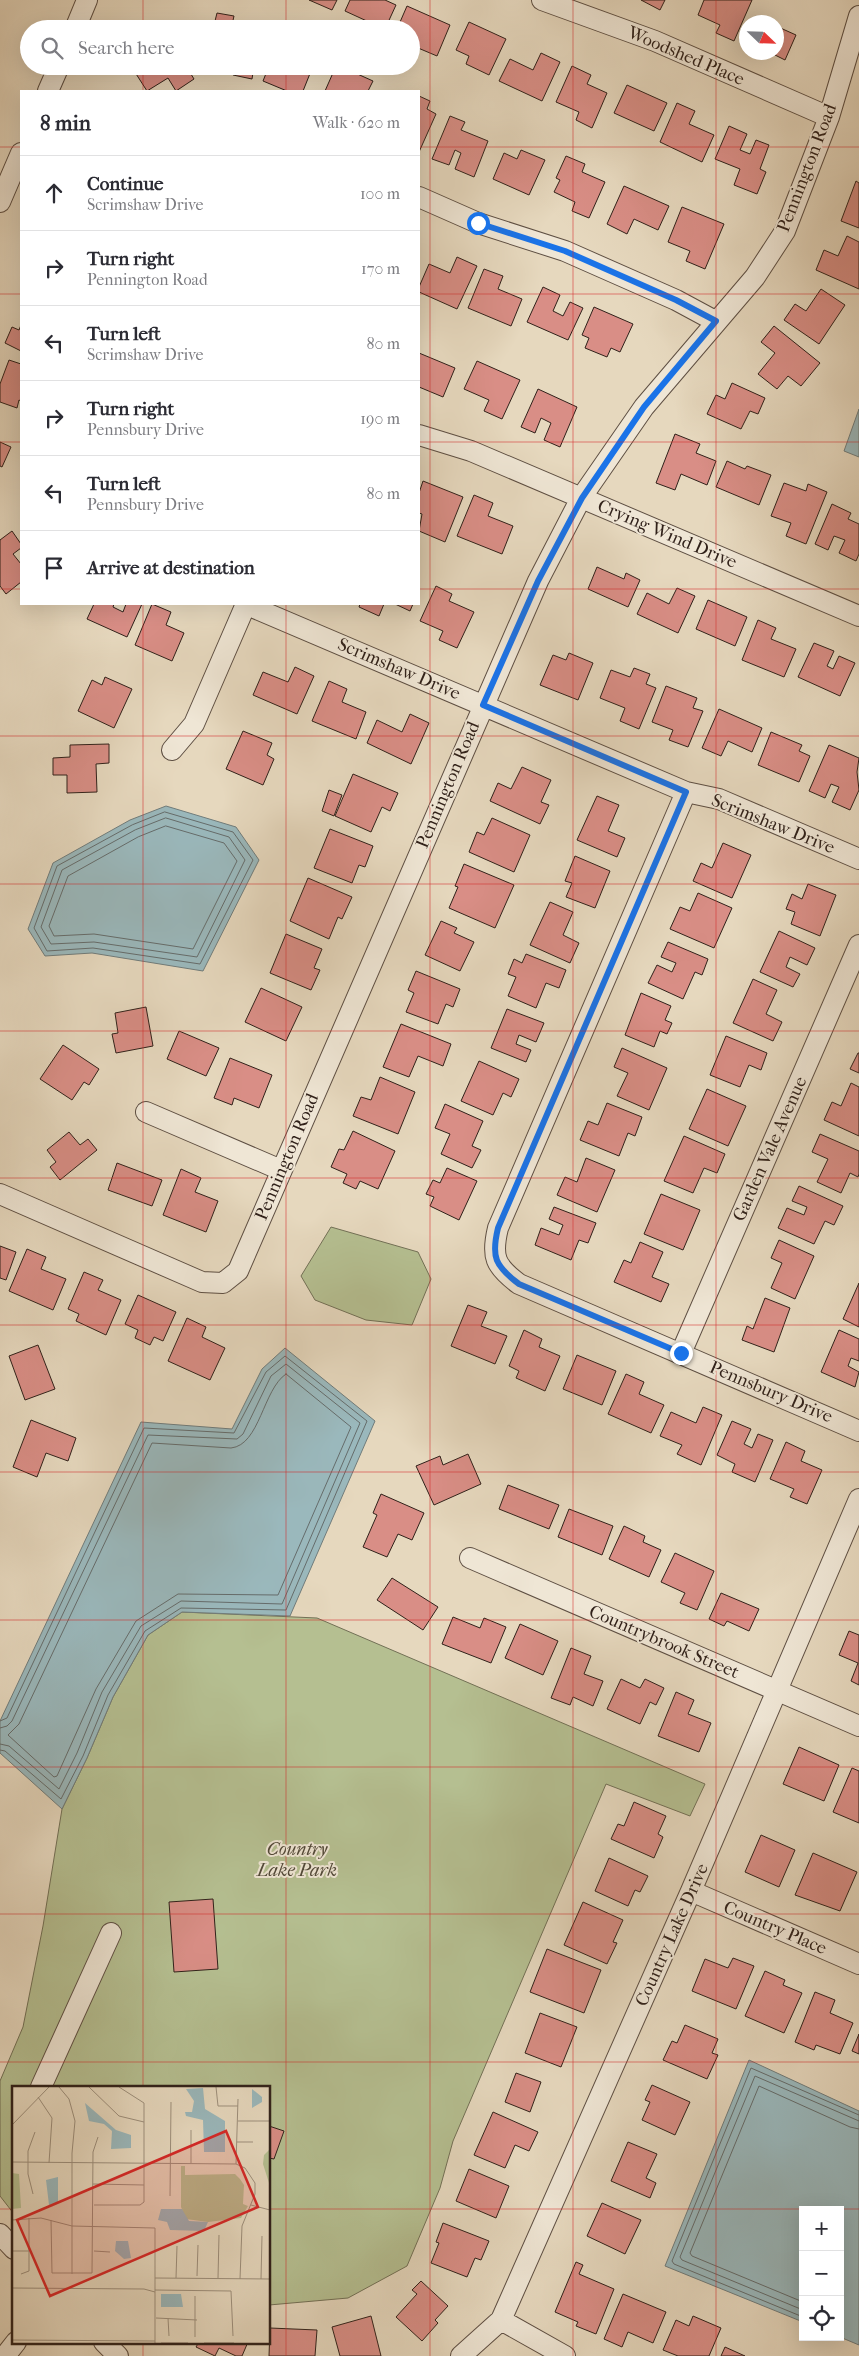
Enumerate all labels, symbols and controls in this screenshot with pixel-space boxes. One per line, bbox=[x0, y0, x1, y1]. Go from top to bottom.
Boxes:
north arrow bbox=[739, 15, 784, 60]
search box bbox=[20, 20, 420, 75]
street label: Woodshed Place bbox=[624, 22, 748, 90]
icon: search bbox=[38, 34, 66, 62]
text: Search here bbox=[78, 37, 174, 59]
street label: Pennington Road bbox=[773, 101, 841, 235]
text: 8 min bbox=[40, 111, 91, 135]
text: Walk · 620 m bbox=[313, 113, 400, 132]
text: Continue bbox=[87, 173, 163, 195]
icon: ahead bbox=[40, 179, 68, 207]
text: 100 m bbox=[360, 184, 400, 203]
text: Scrimshaw Drive bbox=[87, 195, 204, 214]
route start bbox=[467, 212, 490, 235]
text: Turn right bbox=[87, 248, 174, 270]
icon: right bbox=[40, 254, 68, 282]
text: 170 m bbox=[361, 259, 400, 278]
text: Pennington Road bbox=[87, 270, 208, 289]
text: Turn left bbox=[87, 323, 161, 345]
icon: left bbox=[40, 329, 68, 357]
text: 80 m bbox=[366, 334, 400, 353]
text: Scrimshaw Drive bbox=[87, 345, 204, 364]
text: Turn right bbox=[87, 398, 174, 420]
icon: right bbox=[40, 404, 68, 432]
text: 190 m bbox=[360, 409, 400, 428]
text: Pennsbury Drive bbox=[87, 420, 204, 439]
text: Turn left bbox=[87, 473, 161, 495]
icon: left bbox=[40, 479, 68, 507]
text: 80 m bbox=[366, 484, 400, 503]
text: Pennsbury Drive bbox=[87, 495, 204, 514]
street label: Crying Wind Drive bbox=[594, 495, 740, 573]
icon: arrive bbox=[40, 554, 68, 582]
text: Arrive at destination bbox=[87, 557, 255, 579]
street label: Scrimshaw Drive bbox=[335, 634, 464, 704]
street label: Pennington Road bbox=[412, 718, 484, 852]
street label: Scrimshaw Drive bbox=[708, 790, 838, 858]
street label: Garden Vale Avenue bbox=[729, 1073, 811, 1225]
street label: Pennington Road bbox=[251, 1090, 323, 1224]
route end bbox=[670, 1342, 693, 1365]
street label: Pennsbury Drive bbox=[706, 1357, 836, 1427]
street label: Countrybrook Street bbox=[586, 1601, 743, 1683]
park label: Country Lake Park bbox=[255, 1839, 337, 1881]
street label: Country Lake Drive bbox=[631, 1860, 713, 2010]
street label: Country Place bbox=[720, 1897, 830, 1959]
inset map bbox=[12, 2086, 270, 2344]
map controls bbox=[799, 2206, 844, 2341]
button: + bbox=[799, 2206, 844, 2251]
button: − bbox=[799, 2251, 844, 2296]
button: locate bbox=[799, 2296, 844, 2341]

